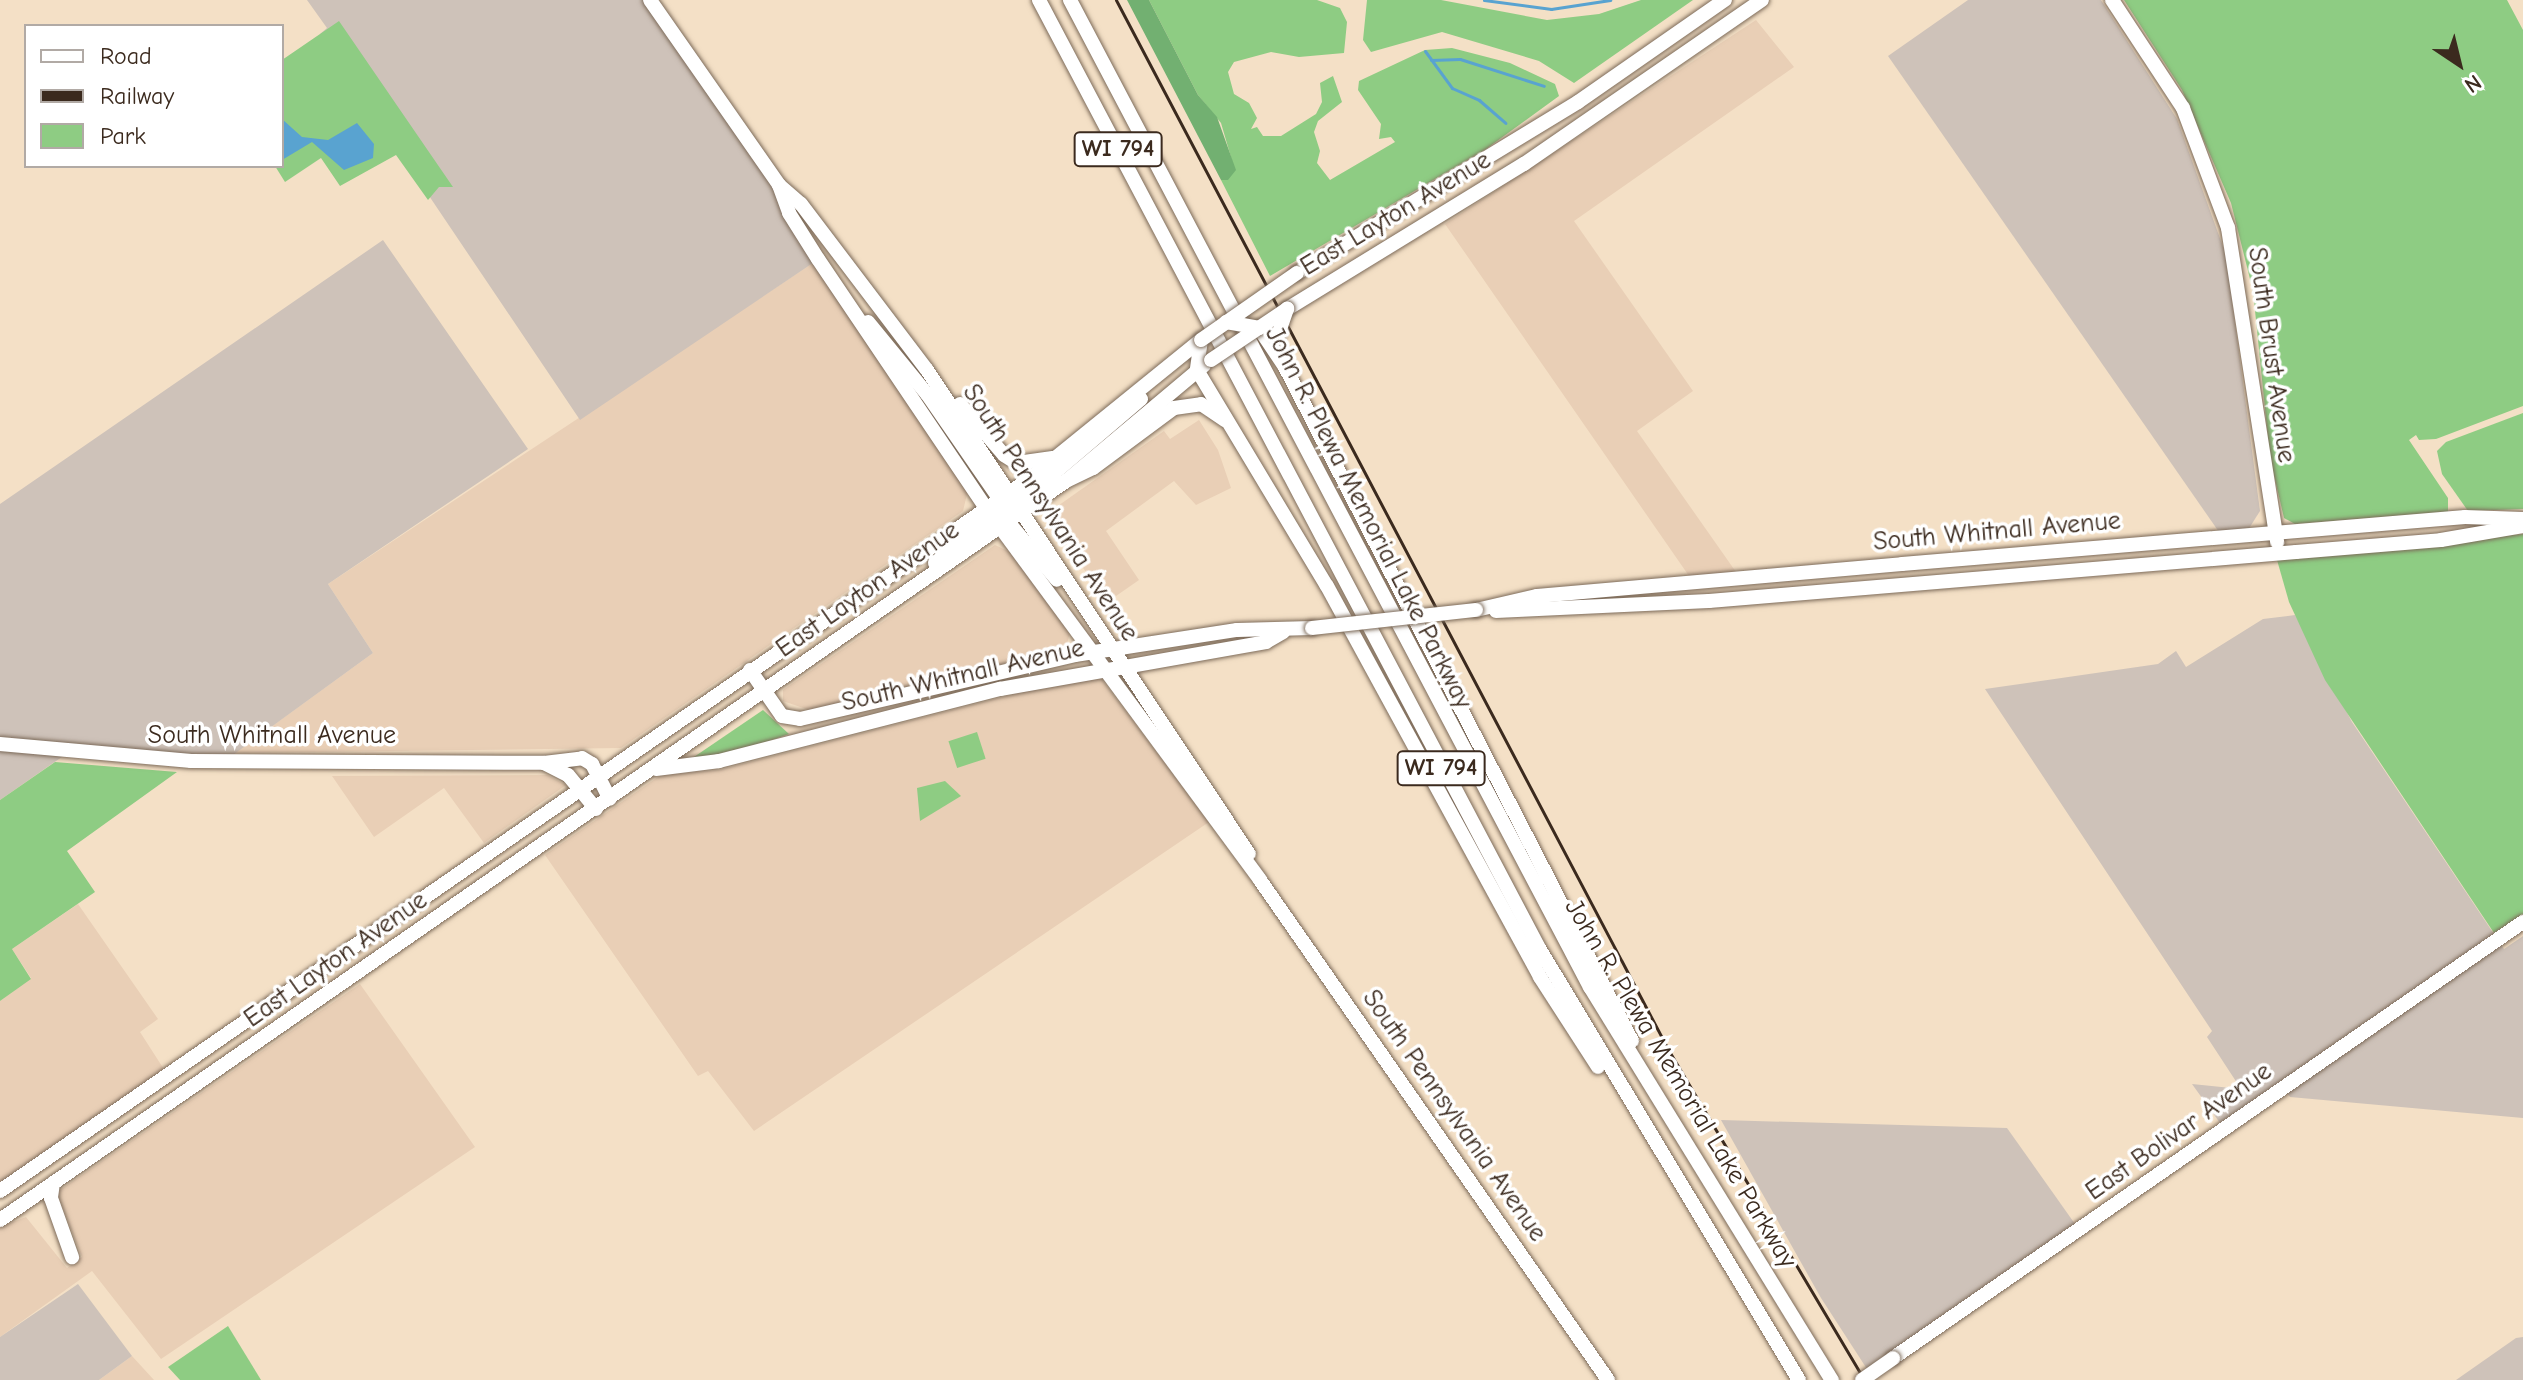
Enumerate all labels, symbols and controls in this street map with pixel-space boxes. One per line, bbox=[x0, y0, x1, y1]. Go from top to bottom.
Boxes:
legend bbox=[24, 24, 284, 168]
north arrow bbox=[2419, 24, 2499, 104]
text: Road bbox=[100, 42, 152, 70]
text: N bbox=[2459, 69, 2486, 98]
text: Railway bbox=[100, 82, 174, 110]
text: Park bbox=[100, 122, 146, 150]
road number: WI 794 bbox=[1072, 129, 1164, 169]
street label: East Layton Avenue bbox=[1295, 145, 1497, 283]
street label: South Brust Avenue bbox=[2240, 245, 2302, 465]
street label: John R. Plewa Memorial Lake Parkway bbox=[1258, 322, 1478, 714]
street label: South Pennsylvania Avenue bbox=[955, 379, 1145, 647]
street label: South Whitnall Avenue bbox=[1872, 506, 2122, 558]
street label: East Layton Avenue bbox=[770, 515, 966, 665]
street label: South Whitnall Avenue bbox=[839, 633, 1087, 719]
street label: South Whitnall Avenue bbox=[148, 720, 396, 752]
road number: WI 794 bbox=[1395, 748, 1487, 788]
street label: East Layton Avenue bbox=[238, 885, 434, 1035]
street label: John R. Plewa Memorial Lake Parkway bbox=[1557, 894, 1803, 1274]
street label: South Pennsylvania Avenue bbox=[1355, 984, 1553, 1248]
street label: East Bolivar Avenue bbox=[2080, 1056, 2278, 1208]

